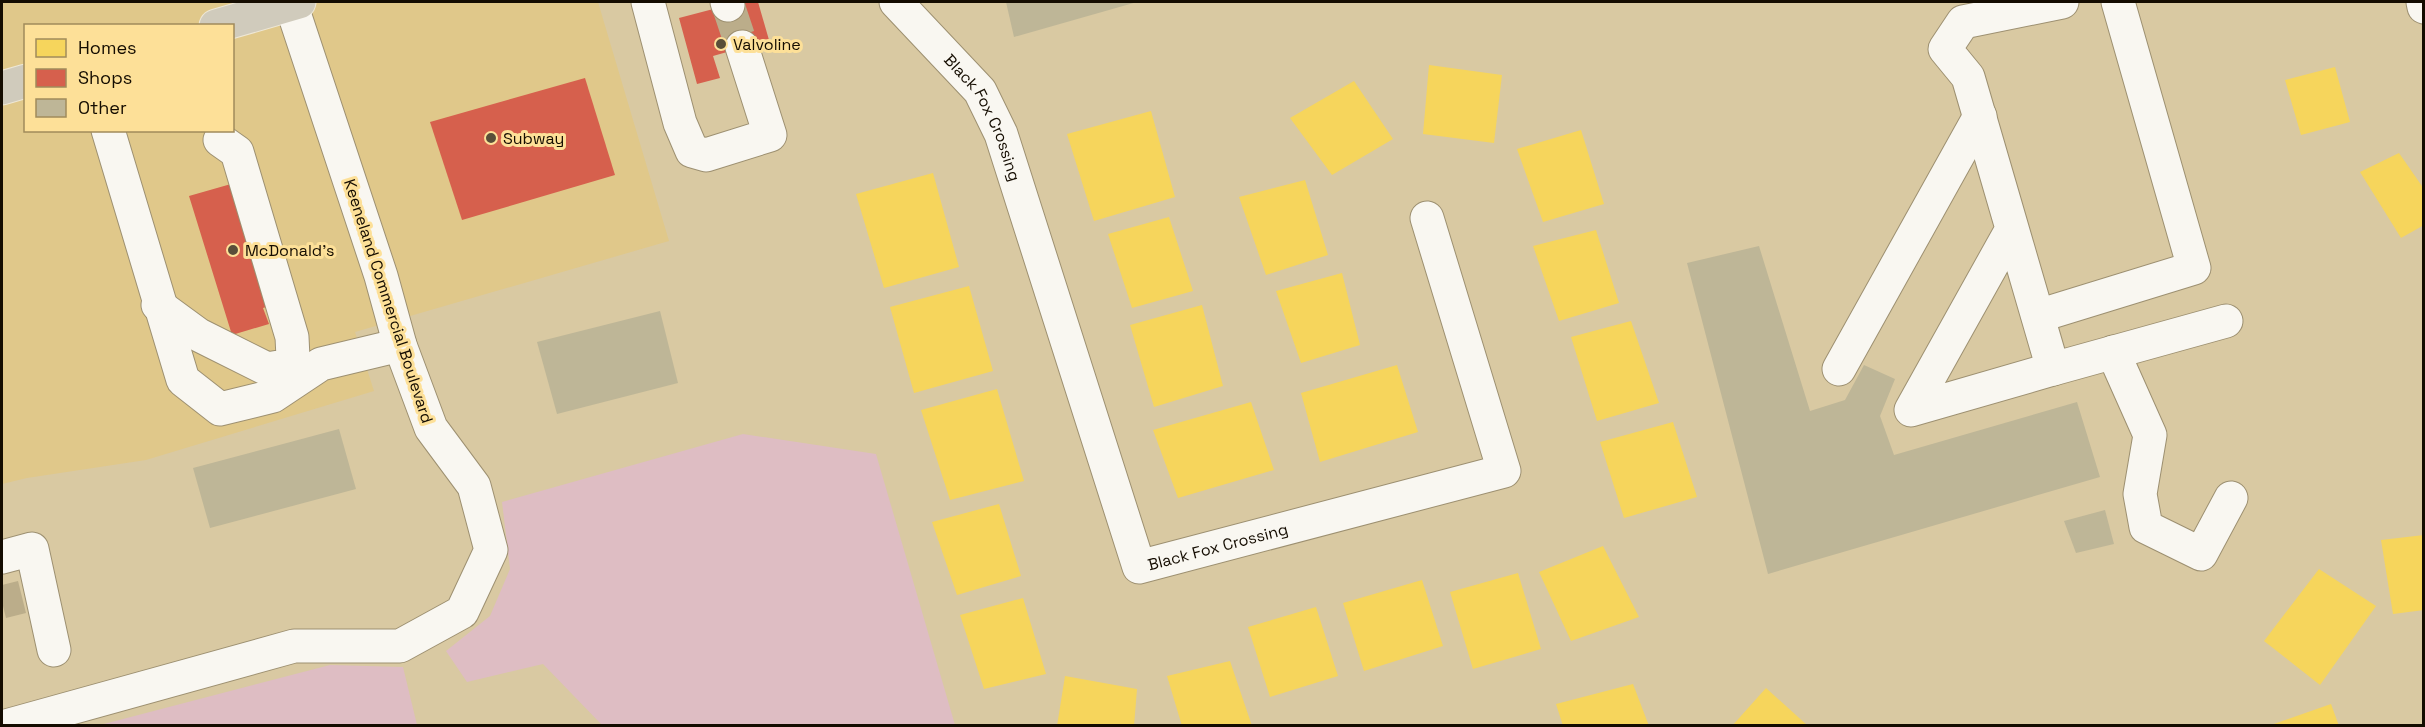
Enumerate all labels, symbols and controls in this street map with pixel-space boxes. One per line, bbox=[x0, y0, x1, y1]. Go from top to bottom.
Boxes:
legend bbox=[24, 24, 234, 132]
place label: Valvoline bbox=[733, 34, 801, 55]
text: Homes bbox=[78, 36, 137, 59]
marker: Valvoline bbox=[714, 37, 728, 51]
street label: Black Fox Crossing bbox=[939, 50, 1025, 184]
text: Shops bbox=[78, 66, 132, 89]
text: Other bbox=[78, 96, 127, 119]
place label: Subway bbox=[503, 128, 564, 149]
marker: Subway bbox=[484, 131, 498, 145]
street label: Keeneland Commercial Boulevard bbox=[339, 176, 438, 426]
place label: McDonald's bbox=[245, 240, 335, 261]
marker: McDonald's bbox=[226, 243, 240, 257]
street label: Black Fox Crossing bbox=[1145, 518, 1290, 575]

